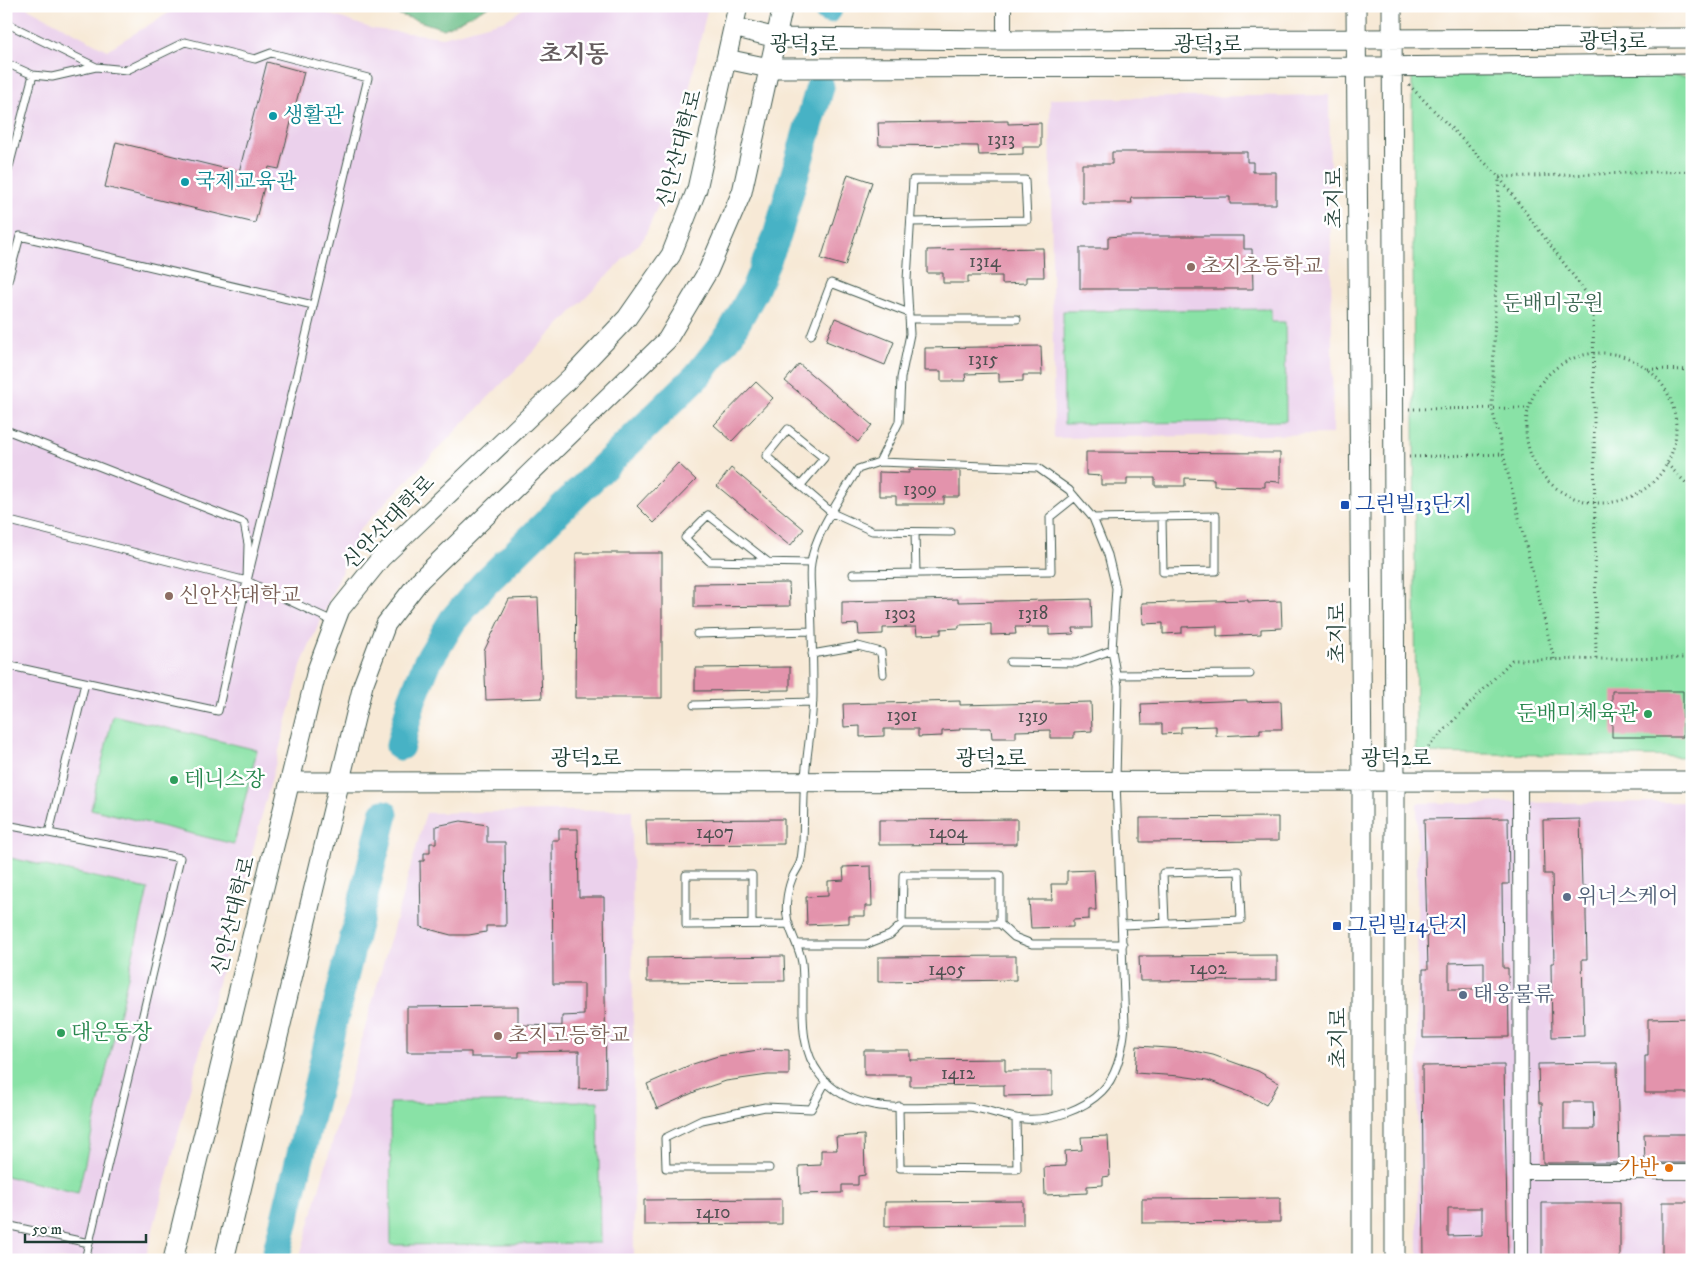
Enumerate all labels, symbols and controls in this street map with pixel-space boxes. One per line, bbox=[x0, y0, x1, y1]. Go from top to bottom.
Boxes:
street label: 광덕3로 bbox=[1579, 29, 1647, 55]
street label: 광덕3로 bbox=[769, 31, 839, 59]
street label: 광덕3로 bbox=[1174, 32, 1242, 58]
district label: 초지동 bbox=[539, 40, 609, 70]
street label: 신안산대학로 bbox=[652, 87, 708, 211]
place label: 생활관 bbox=[283, 103, 345, 129]
marker: 생활관 bbox=[267, 110, 279, 122]
house number: 1313 bbox=[987, 128, 1015, 151]
street label: 초지로 bbox=[1322, 168, 1348, 228]
place label: 국제교육관 bbox=[195, 169, 297, 195]
marker: 국제교육관 bbox=[179, 176, 191, 188]
house number: 1314 bbox=[969, 250, 1002, 273]
place label: 초지초등학교 bbox=[1201, 254, 1323, 280]
marker: 초지초등학교 bbox=[1185, 261, 1197, 273]
park label: 둔배미공원 bbox=[1502, 291, 1604, 317]
house number: 1315 bbox=[968, 348, 999, 371]
street label: 신안산대학로 bbox=[337, 470, 441, 576]
house number: 1309 bbox=[903, 478, 937, 501]
place label: 그린빌13단지 bbox=[1355, 492, 1472, 518]
marker: 그린빌13단지 bbox=[1339, 499, 1351, 511]
place label: 신안산대학교 bbox=[179, 583, 301, 609]
marker: 신안산대학교 bbox=[163, 590, 175, 602]
house number: 1303 bbox=[884, 602, 916, 625]
house number: 1318 bbox=[1018, 602, 1048, 625]
street label: 초지로 bbox=[1325, 603, 1351, 663]
place label: 둔배미체육관 bbox=[1516, 701, 1639, 727]
house number: 1301 bbox=[886, 704, 918, 727]
house number: 1319 bbox=[1018, 705, 1048, 728]
marker: 둔배미체육관 bbox=[1642, 708, 1654, 720]
street label: 광덕2로 bbox=[550, 746, 622, 772]
street label: 광덕2로 bbox=[955, 746, 1027, 772]
street label: 광덕2로 bbox=[1360, 746, 1432, 772]
place label: 테니스장 bbox=[184, 767, 266, 793]
marker: 테니스장 bbox=[168, 774, 180, 786]
house number: 1407 bbox=[696, 821, 734, 844]
house number: 1404 bbox=[928, 821, 969, 844]
street label: 신안산대학로 bbox=[207, 854, 261, 978]
place label: 위너스케어 bbox=[1577, 884, 1678, 910]
marker: 위너스케어 bbox=[1561, 891, 1573, 903]
place label: 그린빌14단지 bbox=[1347, 913, 1468, 939]
marker: 그린빌14단지 bbox=[1331, 920, 1343, 932]
house number: 1402 bbox=[1189, 957, 1227, 980]
house number: 1405 bbox=[928, 958, 966, 981]
place label: 태웅물류 bbox=[1473, 982, 1554, 1008]
marker: 태웅물류 bbox=[1457, 989, 1469, 1001]
street label: 초지로 bbox=[1326, 1008, 1352, 1068]
place label: 대운동장 bbox=[71, 1020, 153, 1046]
place label: 초지고등학교 bbox=[508, 1023, 630, 1049]
marker: 대운동장 bbox=[55, 1027, 67, 1039]
marker: 초지고등학교 bbox=[492, 1030, 504, 1042]
house number: 1412 bbox=[941, 1062, 976, 1085]
place label: 가반 bbox=[1618, 1155, 1660, 1181]
marker: 가반 bbox=[1663, 1162, 1675, 1174]
house number: 1410 bbox=[695, 1201, 731, 1224]
scale bar bbox=[25, 1211, 146, 1243]
text: 50 m bbox=[32, 1220, 62, 1239]

